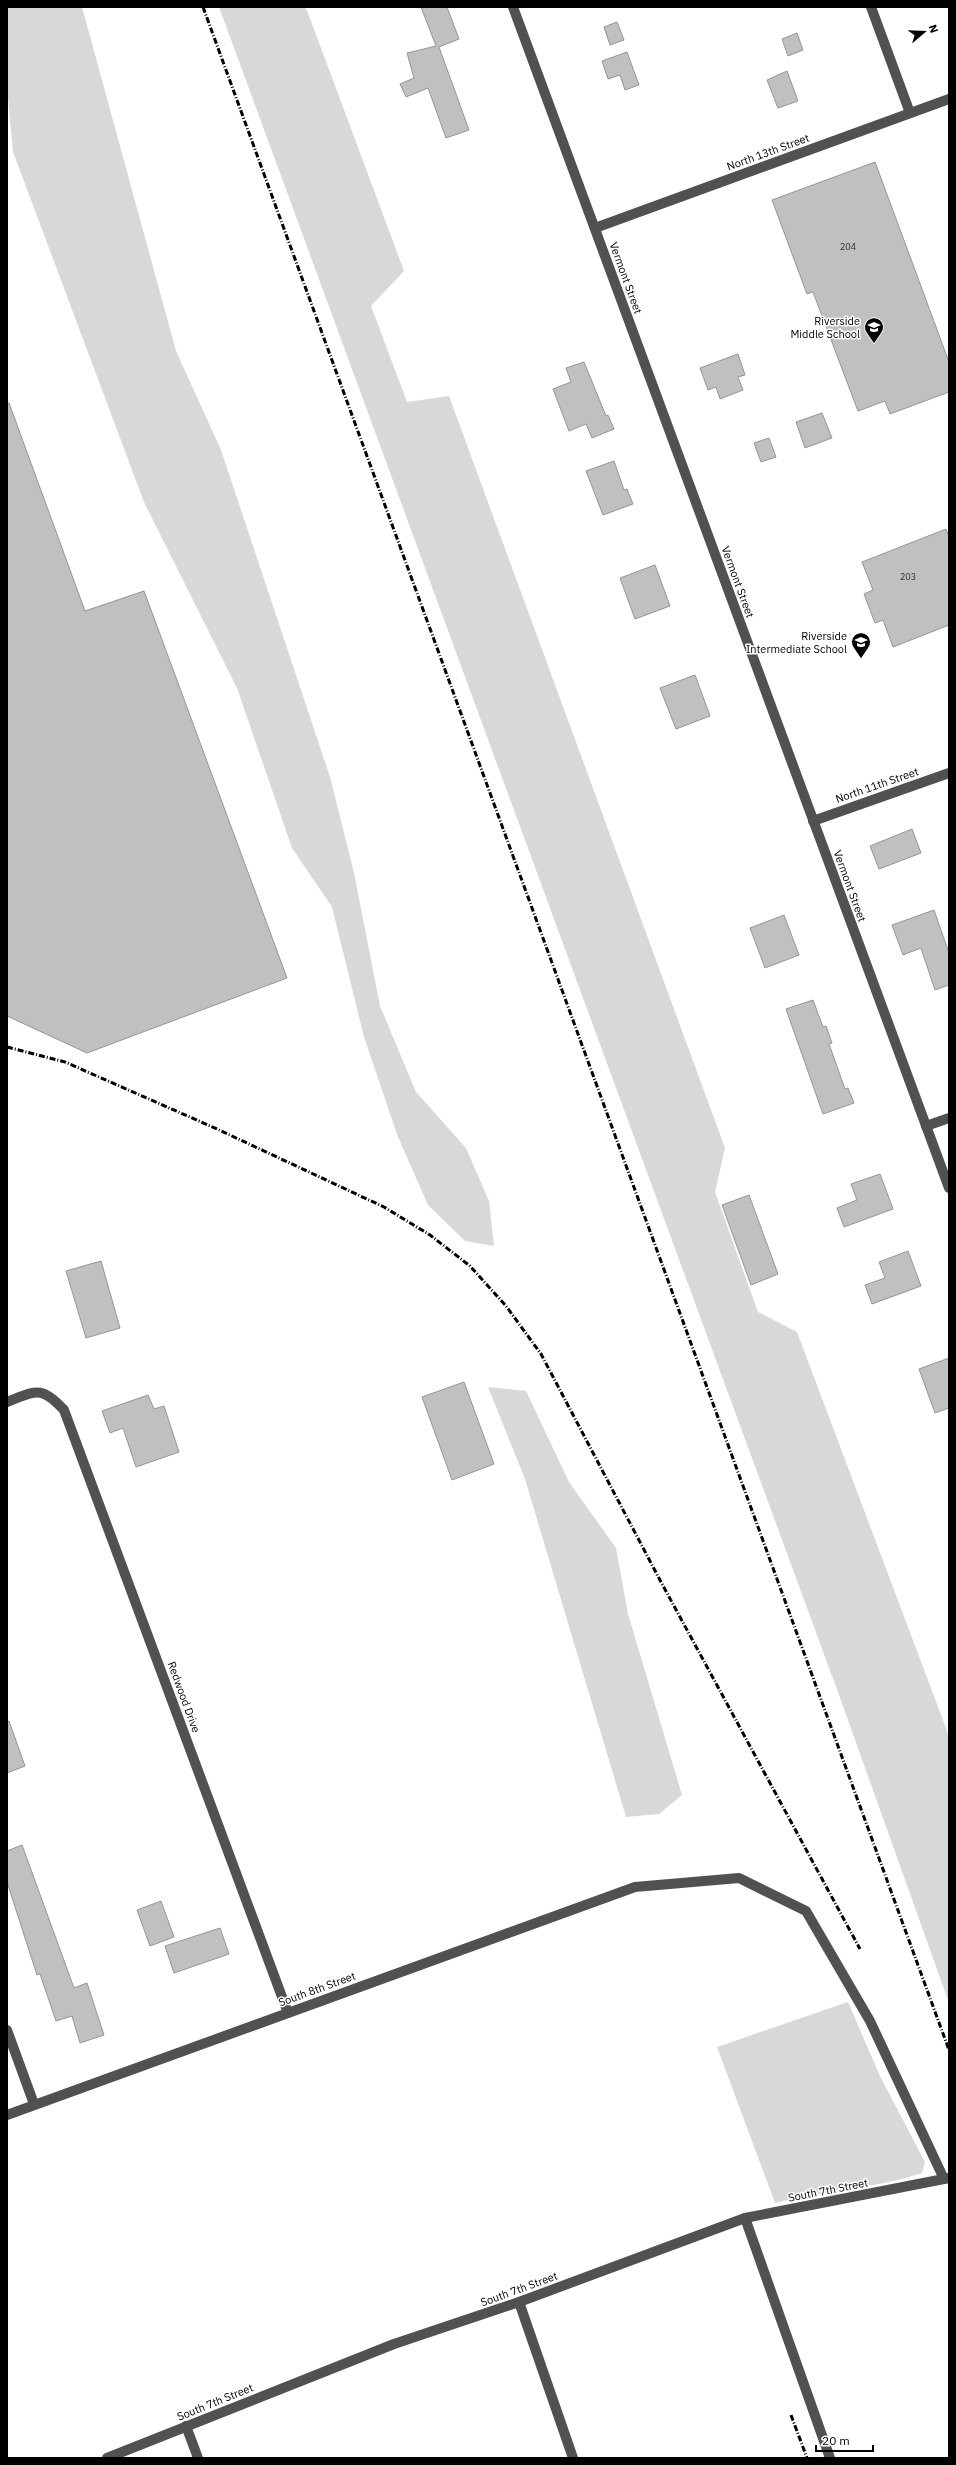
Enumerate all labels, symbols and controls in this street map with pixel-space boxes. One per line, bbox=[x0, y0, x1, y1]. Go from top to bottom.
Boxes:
north arrow bbox=[904, 12, 944, 52]
text: N bbox=[926, 23, 941, 35]
street label: North 13th Street bbox=[725, 131, 811, 173]
street label: Vermont Street bbox=[607, 240, 645, 316]
house number: 204 bbox=[840, 241, 856, 252]
place label: Riverside Middle School bbox=[790, 314, 860, 341]
school or university icon: Riverside Middle School bbox=[863, 316, 885, 344]
street label: Vermont Street bbox=[719, 544, 757, 620]
house number: 203 bbox=[900, 571, 916, 582]
place label: Riverside Intermediate School bbox=[746, 629, 847, 656]
school or university icon: Riverside Intermediate School bbox=[850, 631, 872, 659]
street label: North 11th Street bbox=[834, 764, 920, 806]
street label: Vermont Street bbox=[831, 848, 869, 924]
street label: Redwood Drive bbox=[165, 1660, 203, 1734]
street label: South 8th Street bbox=[277, 1969, 358, 2009]
street label: South 7th Street bbox=[787, 2175, 869, 2205]
street label: South 7th Street bbox=[479, 2269, 560, 2309]
street label: South 7th Street bbox=[175, 2380, 255, 2424]
scale bar bbox=[816, 2427, 873, 2453]
text: 20 m bbox=[822, 2433, 850, 2448]

